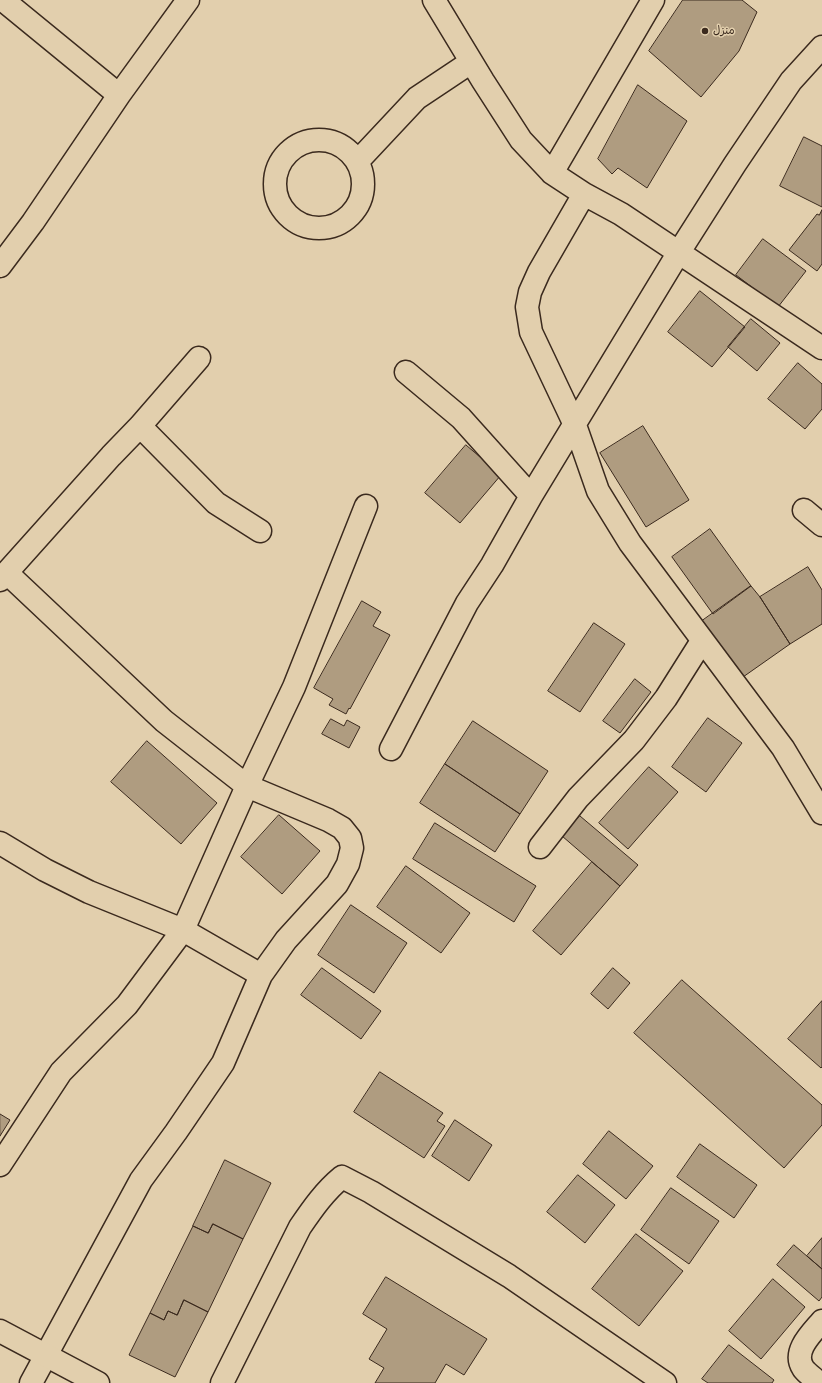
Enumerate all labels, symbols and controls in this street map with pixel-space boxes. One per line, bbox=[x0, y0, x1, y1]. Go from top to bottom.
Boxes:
place label: منزل bbox=[713, 24, 735, 38]
marker: منزل bbox=[700, 26, 710, 36]

